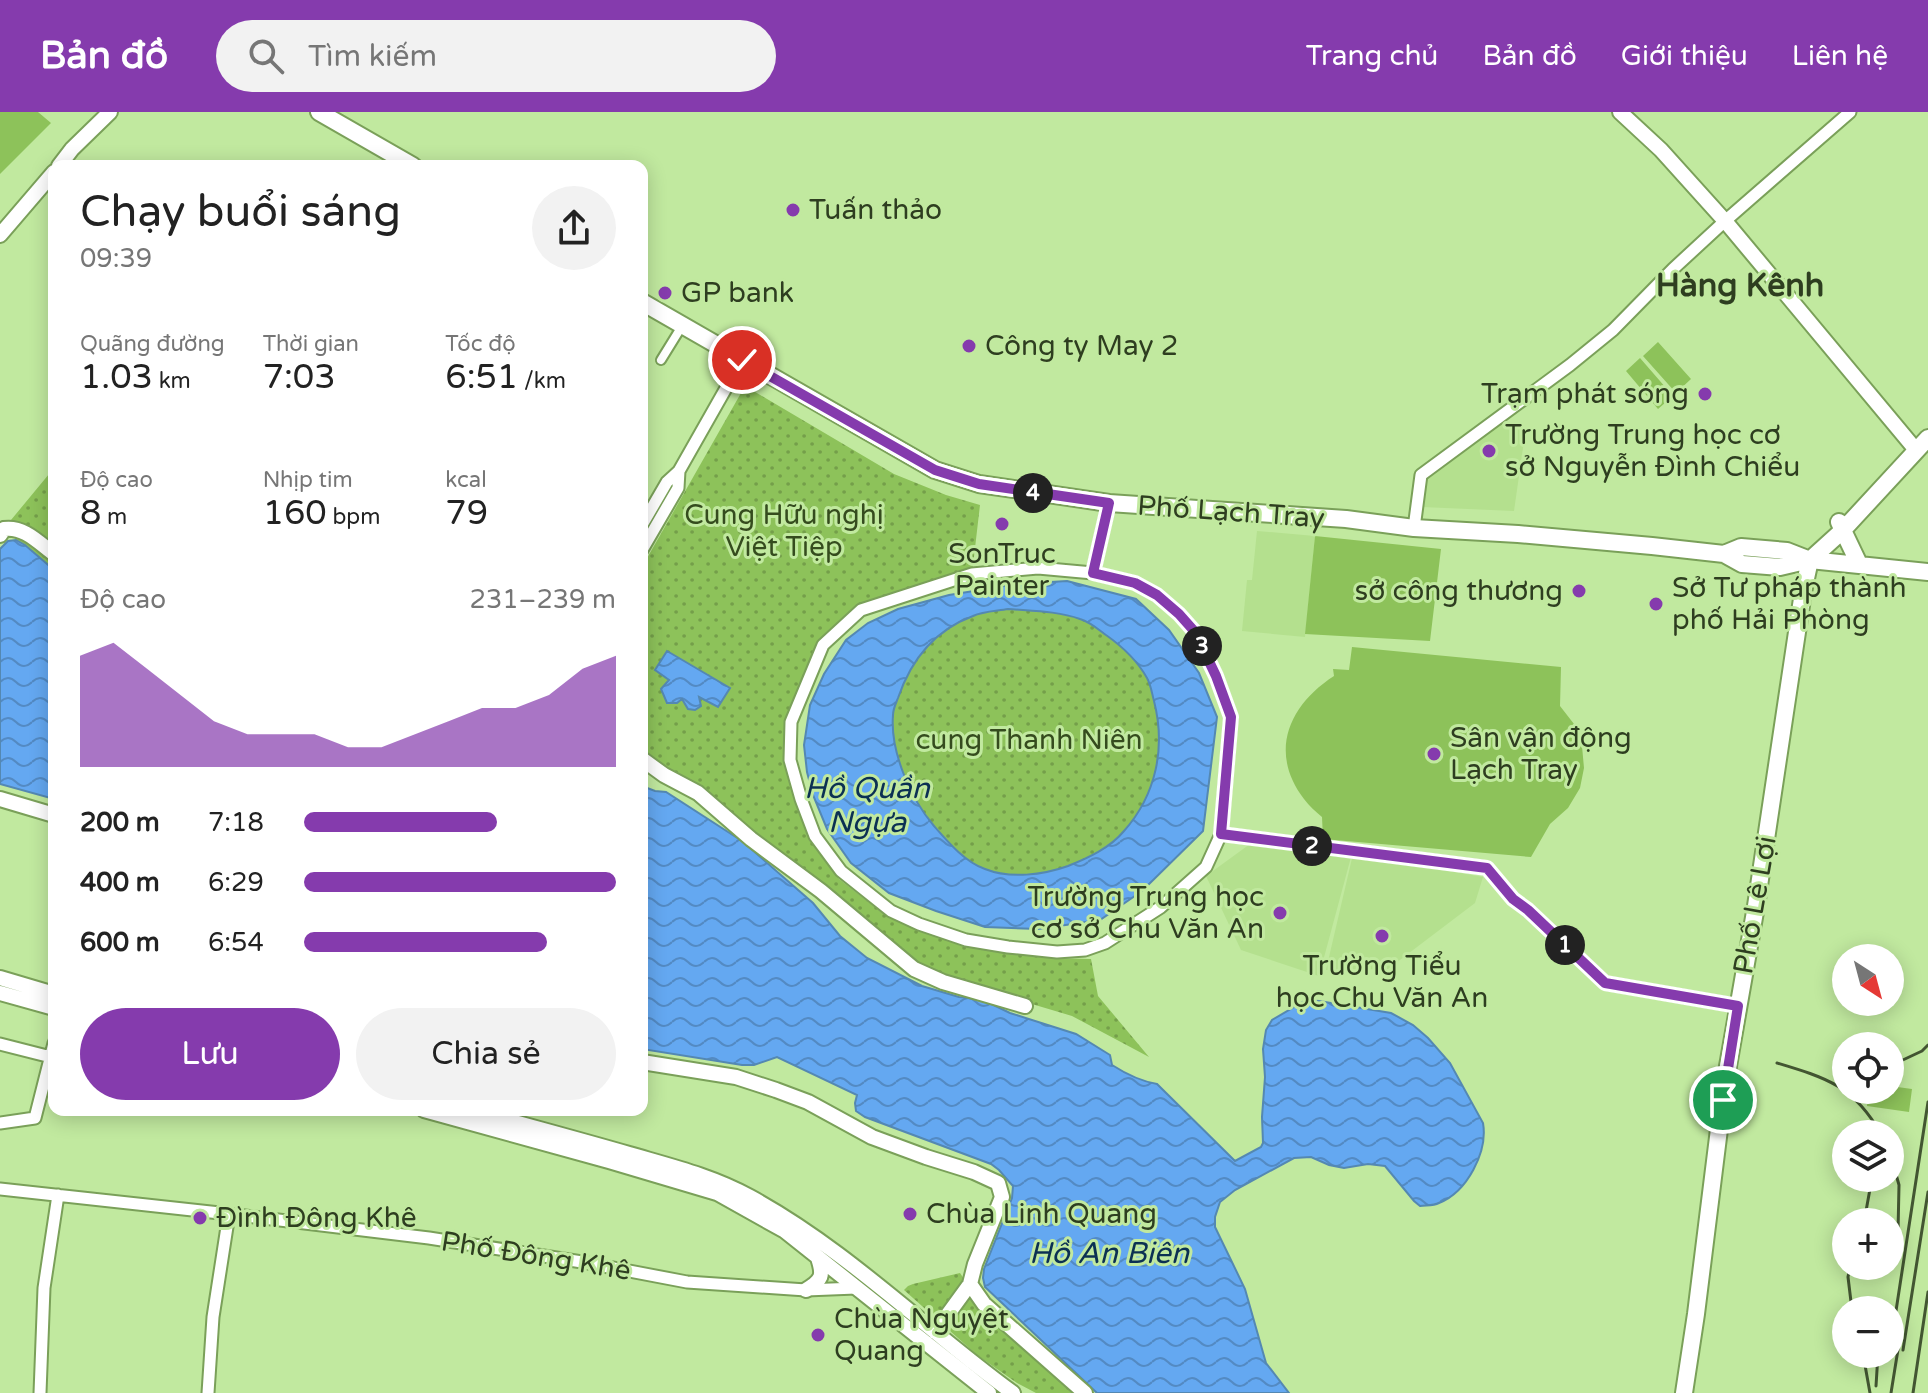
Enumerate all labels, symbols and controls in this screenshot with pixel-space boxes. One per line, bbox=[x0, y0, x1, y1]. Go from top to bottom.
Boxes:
search box bbox=[216, 20, 776, 92]
text: Bản đồ bbox=[40, 33, 168, 79]
icon: search bbox=[244, 34, 288, 78]
text: Tìm kiếm bbox=[308, 38, 437, 75]
text: Trang chủ bbox=[1306, 39, 1438, 73]
text: Bản đồ bbox=[1482, 39, 1577, 73]
text: Giới thiệu bbox=[1621, 39, 1748, 73]
text: Liên hệ bbox=[1792, 39, 1888, 73]
text: Chạy buổi sáng bbox=[80, 186, 401, 239]
button: share bbox=[532, 186, 616, 270]
place label: Tuấn thảo bbox=[809, 193, 942, 227]
marker: Tuấn thảo bbox=[784, 201, 802, 219]
text: 09:39 bbox=[80, 243, 152, 274]
district label: Hàng Kênh bbox=[1656, 267, 1824, 305]
place label: GP bank bbox=[681, 276, 794, 310]
marker: GP bank bbox=[656, 284, 674, 302]
pin bbox=[708, 326, 776, 394]
place label: Công ty May 2 bbox=[985, 329, 1178, 363]
text: Quãng đường bbox=[80, 331, 225, 357]
text: Thời gian bbox=[263, 331, 359, 357]
text: Tốc độ bbox=[445, 331, 516, 357]
marker: Công ty May 2 bbox=[960, 337, 978, 355]
icon: check bbox=[720, 338, 764, 382]
text: 1.03 bbox=[80, 357, 153, 398]
text: 7:03 bbox=[263, 357, 336, 398]
text: 6:51 bbox=[445, 357, 518, 398]
text: km bbox=[153, 368, 191, 394]
text: /km bbox=[518, 368, 566, 394]
place label: Trạm phát sóng bbox=[1481, 377, 1689, 411]
marker: Trạm phát sóng bbox=[1696, 385, 1714, 403]
place label: Trường Trung học cơ sở Nguyễn Đình Chiểu bbox=[1505, 418, 1800, 484]
marker: Trường Trung học cơ sở Nguyễn Đình Chiểu bbox=[1480, 442, 1498, 460]
text: Độ cao bbox=[80, 467, 153, 493]
text: Nhịp tim bbox=[263, 467, 353, 493]
text: kcal bbox=[445, 467, 487, 493]
pin: 4 bbox=[1013, 473, 1053, 513]
text: 4 bbox=[1026, 480, 1040, 506]
street label: Phố Lạch Tray bbox=[1136, 488, 1326, 536]
text: 8 bbox=[80, 493, 101, 534]
text: 160 bbox=[263, 493, 327, 534]
text: 79 bbox=[445, 493, 488, 534]
park label: Cung Hữu nghị Việt Tiệp bbox=[684, 498, 884, 564]
text: m bbox=[101, 504, 127, 530]
text: bpm bbox=[327, 504, 380, 530]
marker: SonTruc Painter bbox=[993, 515, 1011, 533]
place label: SonTruc Painter bbox=[948, 537, 1056, 603]
place label: Sở Tư pháp thành phố Hải Phòng bbox=[1672, 571, 1907, 637]
place label: sở công thương bbox=[1355, 574, 1563, 608]
marker: sở công thương bbox=[1570, 582, 1588, 600]
text: Độ cao bbox=[80, 584, 166, 615]
text: 231–239 m bbox=[470, 584, 616, 615]
marker: Sở Tư pháp thành phố Hải Phòng bbox=[1647, 595, 1665, 613]
pin: 3 bbox=[1182, 626, 1222, 666]
text: 3 bbox=[1195, 633, 1209, 659]
place label: Sân vận động Lạch Tray bbox=[1450, 721, 1632, 787]
park label: cung Thanh Niên bbox=[915, 723, 1143, 757]
marker: Sân vận động Lạch Tray bbox=[1425, 745, 1443, 763]
water label: Hồ Quần Ngựa bbox=[804, 770, 931, 841]
text: 200 m bbox=[80, 807, 160, 838]
text: 7:18 bbox=[208, 807, 264, 838]
pin: 2 bbox=[1292, 826, 1332, 866]
text: 2 bbox=[1305, 833, 1319, 859]
street label: Phố Lê Lợi bbox=[1726, 833, 1784, 977]
text: 400 m bbox=[80, 867, 160, 898]
text: 6:29 bbox=[208, 867, 264, 898]
place label: Trường Trung học cơ sở Chu Văn An bbox=[1027, 880, 1264, 946]
marker: Trường Trung học cơ sở Chu Văn An bbox=[1271, 904, 1289, 922]
pin: 1 bbox=[1545, 925, 1585, 965]
text: 600 m bbox=[80, 927, 160, 958]
text: 6:54 bbox=[208, 927, 264, 958]
marker: Trường Tiểu học Chu Văn An bbox=[1373, 927, 1391, 945]
text: 1 bbox=[1558, 932, 1572, 958]
north arrow bbox=[1832, 944, 1904, 1016]
map controls bbox=[1832, 944, 1904, 1368]
place label: Trường Tiểu học Chu Văn An bbox=[1276, 949, 1488, 1015]
button: Lưu bbox=[80, 1008, 340, 1100]
button: Chia sẻ bbox=[356, 1008, 616, 1100]
button: locate bbox=[1832, 1032, 1904, 1104]
pin bbox=[1689, 1066, 1757, 1134]
icon: arrive bbox=[1701, 1078, 1745, 1122]
button: layers bbox=[1832, 1120, 1904, 1192]
place label: Chùa Linh Quang bbox=[926, 1197, 1157, 1231]
place label: Đình Đông Khê bbox=[216, 1201, 417, 1235]
marker: Chùa Linh Quang bbox=[901, 1205, 919, 1223]
button: + bbox=[1832, 1208, 1904, 1280]
marker: Đình Đông Khê bbox=[191, 1209, 209, 1227]
street label: Phố Đông Khê bbox=[439, 1224, 633, 1288]
water label: Hồ An Biên bbox=[1029, 1235, 1190, 1272]
button: − bbox=[1832, 1296, 1904, 1368]
place label: Chùa Nguyệt Quang bbox=[834, 1302, 1009, 1368]
marker: Chùa Nguyệt Quang bbox=[809, 1326, 827, 1344]

